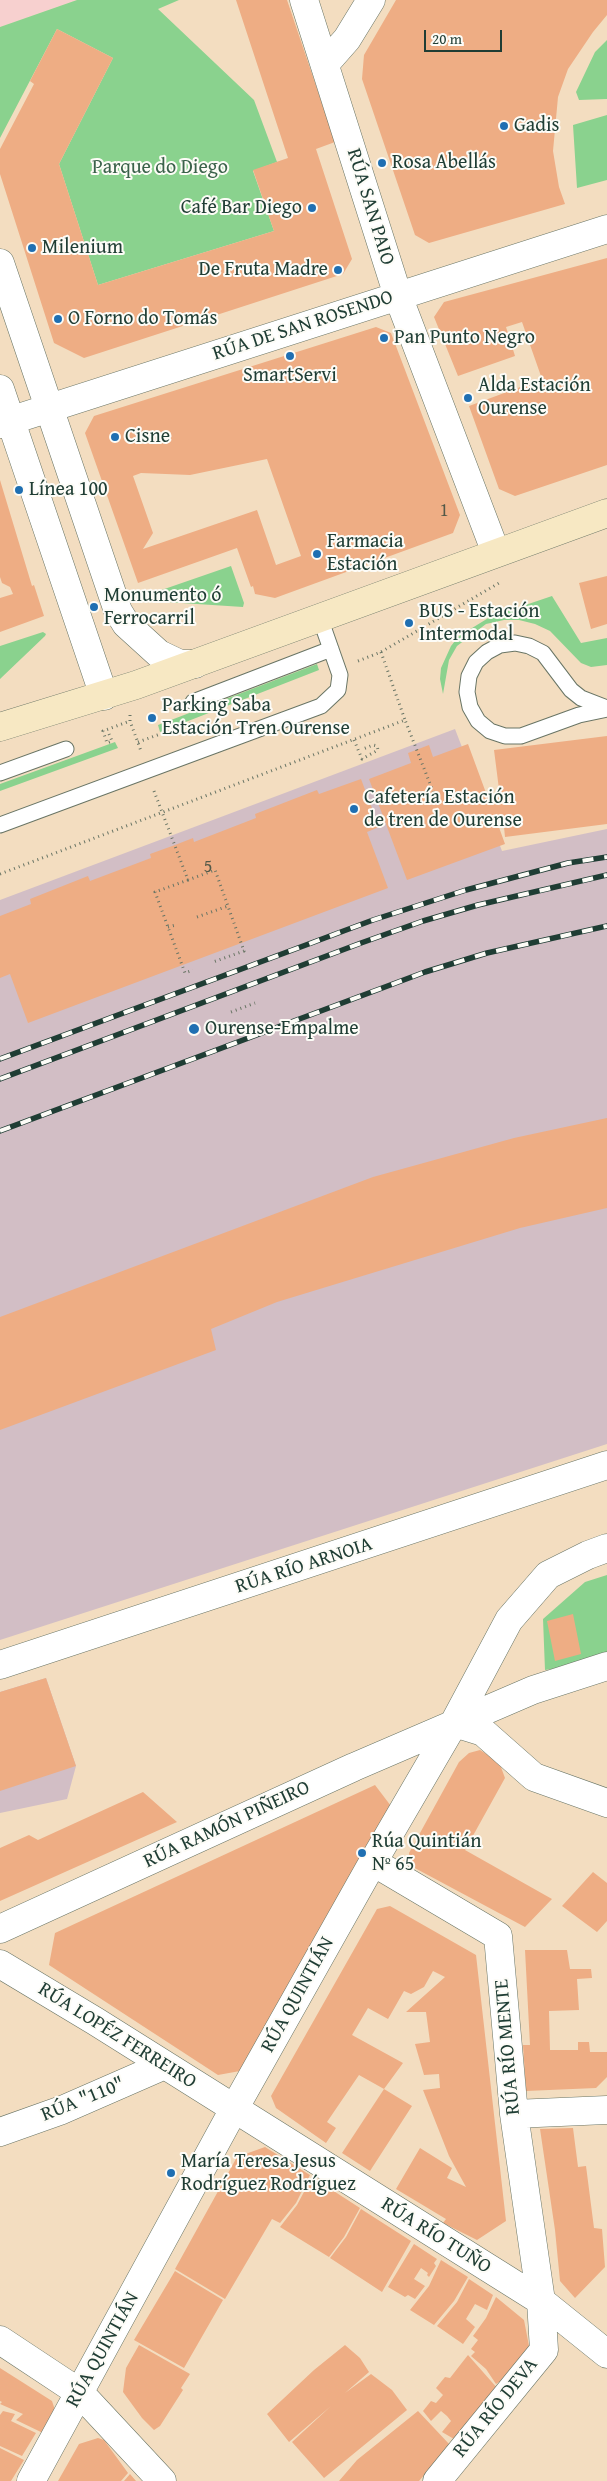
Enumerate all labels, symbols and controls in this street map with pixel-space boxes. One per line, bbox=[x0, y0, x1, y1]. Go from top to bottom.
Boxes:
scale bar bbox=[427, 20, 504, 52]
text: 20 m bbox=[432, 28, 462, 49]
place label: Gadis bbox=[514, 114, 559, 138]
marker: Gadis bbox=[498, 120, 510, 132]
street label: RÚA SAN PAIO bbox=[341, 146, 399, 268]
place label: Rosa Abellás bbox=[392, 151, 496, 175]
park label: Parque do Diego bbox=[92, 156, 228, 180]
marker: Rosa Abellás bbox=[376, 157, 388, 169]
place label: Café Bar Diego bbox=[181, 196, 302, 220]
marker: Café Bar Diego bbox=[306, 202, 318, 214]
place label: Milenium bbox=[42, 236, 123, 260]
marker: Milenium bbox=[26, 242, 38, 254]
place label: De Fruta Madre bbox=[198, 258, 328, 282]
marker: De Fruta Madre bbox=[332, 264, 344, 276]
street label: RÚA DE SAN ROSENDO bbox=[210, 286, 396, 366]
place label: O Forno do Tomás bbox=[68, 307, 217, 331]
marker: O Forno do Tomás bbox=[52, 313, 64, 325]
place label: Pan Punto Negro bbox=[394, 326, 535, 350]
marker: Pan Punto Negro bbox=[378, 332, 390, 344]
marker: SmartServi bbox=[284, 350, 296, 362]
place label: SmartServi bbox=[243, 364, 337, 388]
place label: Alda Estación Ourense bbox=[478, 374, 591, 421]
marker: Alda Estación Ourense bbox=[462, 392, 474, 404]
place label: Cisne bbox=[125, 425, 170, 449]
marker: Cisne bbox=[109, 431, 121, 443]
place label: Línea 100 bbox=[29, 478, 108, 502]
marker: Línea 100 bbox=[13, 484, 25, 496]
house number: 1 bbox=[440, 500, 448, 522]
place label: Farmacia Estación bbox=[327, 530, 403, 577]
marker: Farmacia Estación bbox=[311, 548, 323, 560]
place label: Monumento ó Ferrocarril bbox=[104, 584, 221, 631]
place label: BUS - Estación Intermodal bbox=[419, 600, 539, 647]
marker: Monumento ó Ferrocarril bbox=[88, 601, 100, 613]
marker: BUS - Estación Intermodal bbox=[403, 617, 415, 629]
place label: Parking Saba Estación Tren Ourense bbox=[162, 694, 350, 741]
marker: Parking Saba Estación Tren Ourense bbox=[146, 712, 158, 724]
place label: Cafetería Estación de tren de Ourense bbox=[364, 786, 522, 833]
marker: Cafetería Estación de tren de Ourense bbox=[348, 803, 360, 815]
house number: 5 bbox=[204, 856, 212, 878]
place label: Ourense-Empalme bbox=[205, 1017, 359, 1041]
marker: Ourense-Empalme bbox=[187, 1022, 201, 1036]
street label: RÚA RÍO ARNOIA bbox=[232, 1533, 376, 1599]
street label: RÚA RAMÓN PIÑEIRO bbox=[140, 1776, 314, 1874]
place label: Rúa Quintián Nº 65 bbox=[372, 1830, 481, 1877]
marker: Rúa Quintián Nº 65 bbox=[356, 1847, 368, 1859]
street label: RÚA QUINTIÁN bbox=[256, 1933, 340, 2057]
street label: RÚA LOPÉZ FERREIRO bbox=[34, 1978, 200, 2094]
street label: RÚA RÍO MENTE bbox=[490, 1978, 526, 2116]
street label: RÚA "110" bbox=[38, 2072, 128, 2128]
place label: María Teresa Jesus Rodríguez Rodríguez bbox=[181, 2150, 356, 2197]
marker: María Teresa Jesus Rodríguez Rodríguez bbox=[165, 2167, 177, 2179]
street label: RÚA RÍO TUÑO bbox=[377, 2193, 495, 2279]
street label: RÚA QUINTIÁN bbox=[61, 2288, 145, 2412]
street label: RÚA RÍO DEVA bbox=[449, 2353, 543, 2463]

